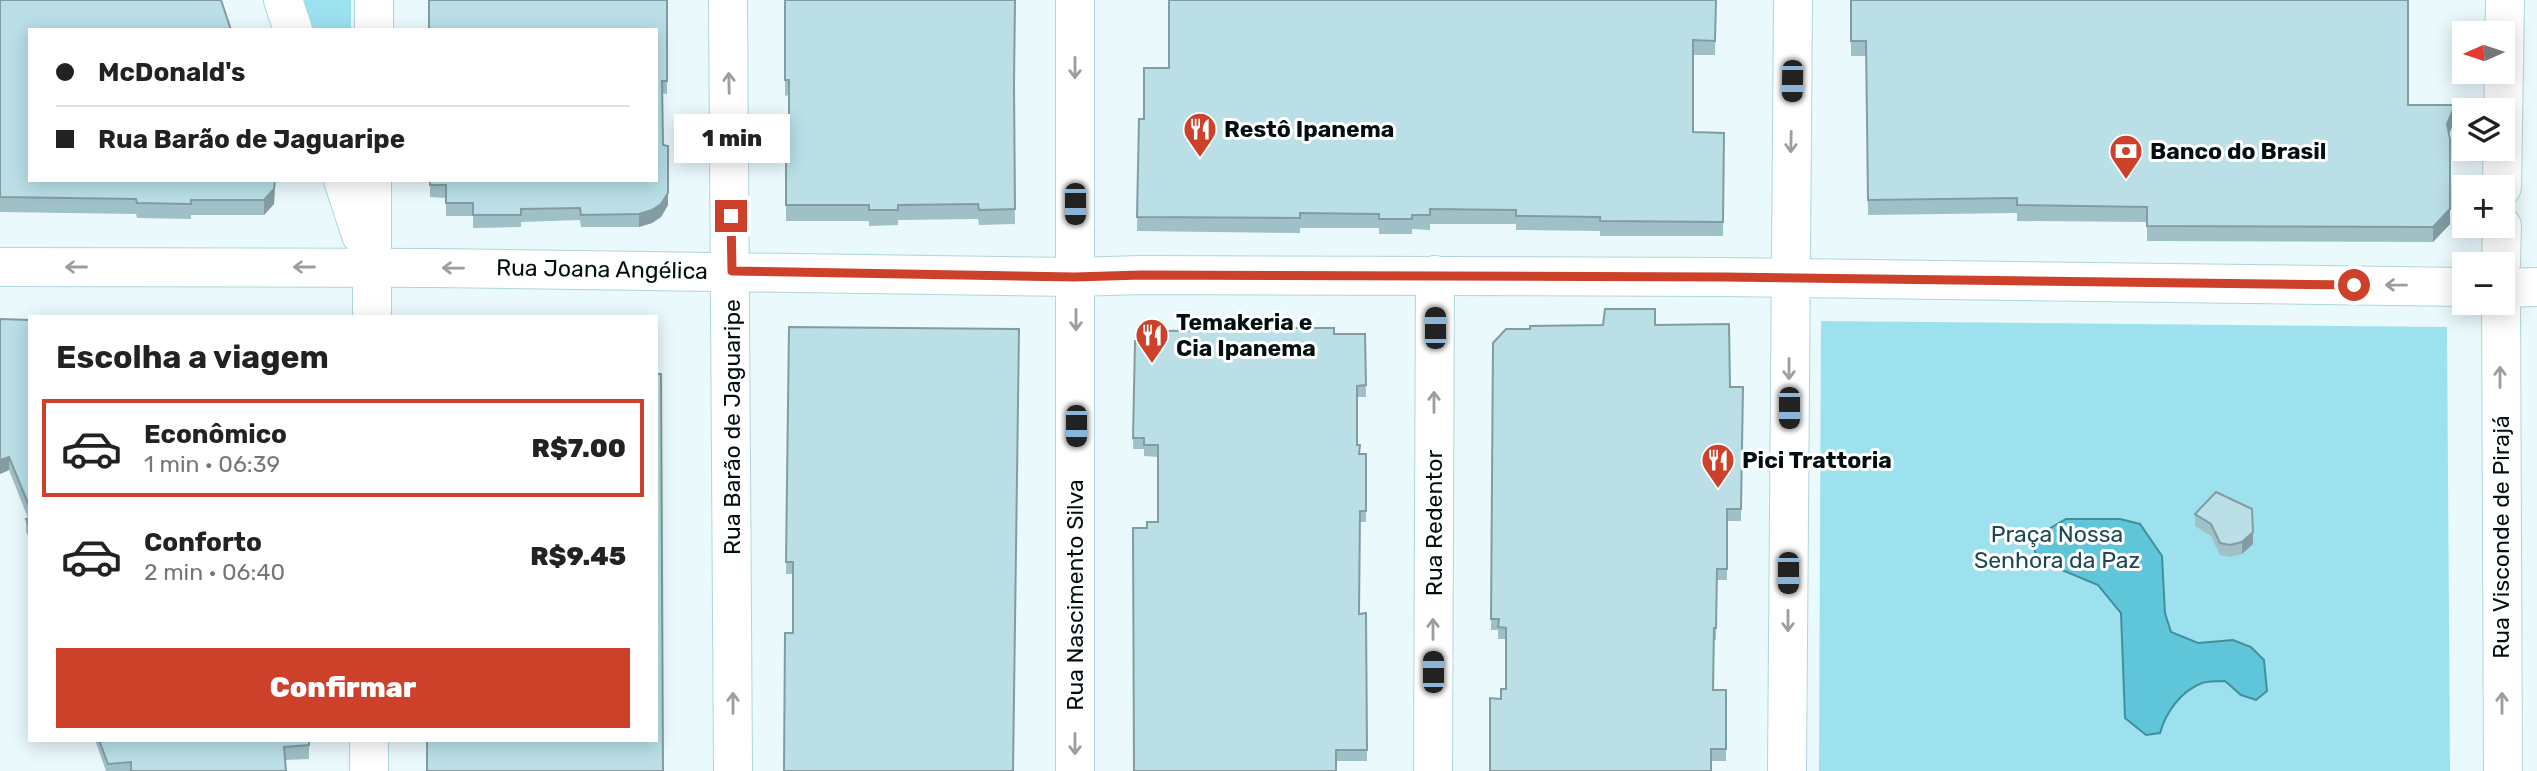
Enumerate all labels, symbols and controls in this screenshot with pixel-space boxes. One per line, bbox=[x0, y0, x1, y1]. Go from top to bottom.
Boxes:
north arrow bbox=[2452, 21, 2515, 84]
map controls bbox=[2452, 21, 2515, 315]
one-way arrow bbox=[1068, 56, 1082, 79]
text: McDonald's bbox=[98, 57, 246, 88]
car bbox=[1782, 60, 1803, 102]
one-way arrow bbox=[723, 72, 736, 95]
button: layers bbox=[2452, 98, 2515, 161]
restaurant icon: Restô Ipanema bbox=[1181, 110, 1219, 159]
callout: 1 min bbox=[673, 114, 789, 164]
place label: Restô Ipanema bbox=[1224, 115, 1394, 143]
text: Rua Barão de Jaguaripe bbox=[98, 124, 405, 155]
text: 1 min bbox=[702, 124, 762, 152]
one-way arrow bbox=[1784, 130, 1798, 153]
bank icon: Banco do Brasil bbox=[2107, 132, 2145, 181]
place label: Banco do Brasil bbox=[2150, 137, 2326, 165]
button: + bbox=[2452, 175, 2515, 238]
car bbox=[1065, 183, 1086, 225]
route end bbox=[715, 200, 747, 232]
button: − bbox=[2452, 252, 2515, 315]
street label: Rua Joana Angélica bbox=[496, 253, 708, 285]
one-way arrow bbox=[65, 260, 88, 274]
one-way arrow bbox=[292, 260, 315, 274]
one-way arrow bbox=[442, 261, 465, 275]
route start bbox=[2338, 269, 2370, 301]
one-way arrow bbox=[2385, 278, 2408, 292]
street label: Rua Barão de Jaguaripe bbox=[718, 299, 746, 555]
car bbox=[1425, 307, 1446, 349]
one-way arrow bbox=[1069, 308, 1083, 331]
place label: Temakeria e Cia Ipanema bbox=[1176, 308, 1316, 362]
restaurant icon: Temakeria e Cia Ipanema bbox=[1133, 316, 1171, 365]
text: Escolha a viagem bbox=[56, 338, 329, 376]
one-way arrow bbox=[1783, 357, 1796, 380]
one-way arrow bbox=[2493, 366, 2507, 389]
car bbox=[1779, 387, 1800, 429]
one-way arrow bbox=[1428, 391, 1441, 414]
car bbox=[1066, 405, 1087, 447]
street label: Rua Visconde de Pirajá bbox=[2487, 415, 2515, 659]
icon: car bbox=[60, 417, 123, 480]
text: Econômico bbox=[144, 419, 287, 450]
text: R$7.00 bbox=[532, 433, 626, 464]
restaurant icon: Pici Trattoria bbox=[1699, 441, 1737, 490]
place label: Pici Trattoria bbox=[1742, 446, 1892, 474]
text: 1 min · 06:39 bbox=[144, 450, 280, 478]
street label: Rua Redentor bbox=[1420, 450, 1448, 596]
street label: Rua Nascimento Silva bbox=[1061, 479, 1089, 711]
park label: Praça Nossa Senhora da Paz bbox=[1974, 520, 2140, 574]
icon: car bbox=[60, 525, 123, 588]
text: Conforto bbox=[144, 527, 262, 558]
text: R$9.45 bbox=[530, 541, 626, 572]
car bbox=[1778, 552, 1799, 594]
text: 2 min · 06:40 bbox=[144, 558, 285, 586]
one-way arrow bbox=[1781, 609, 1795, 632]
one-way arrow bbox=[1427, 618, 1440, 641]
button: Confirmar bbox=[56, 648, 630, 728]
car bbox=[1423, 651, 1444, 693]
one-way arrow bbox=[726, 692, 740, 715]
one-way arrow bbox=[2496, 692, 2509, 715]
one-way arrow bbox=[1068, 732, 1082, 755]

